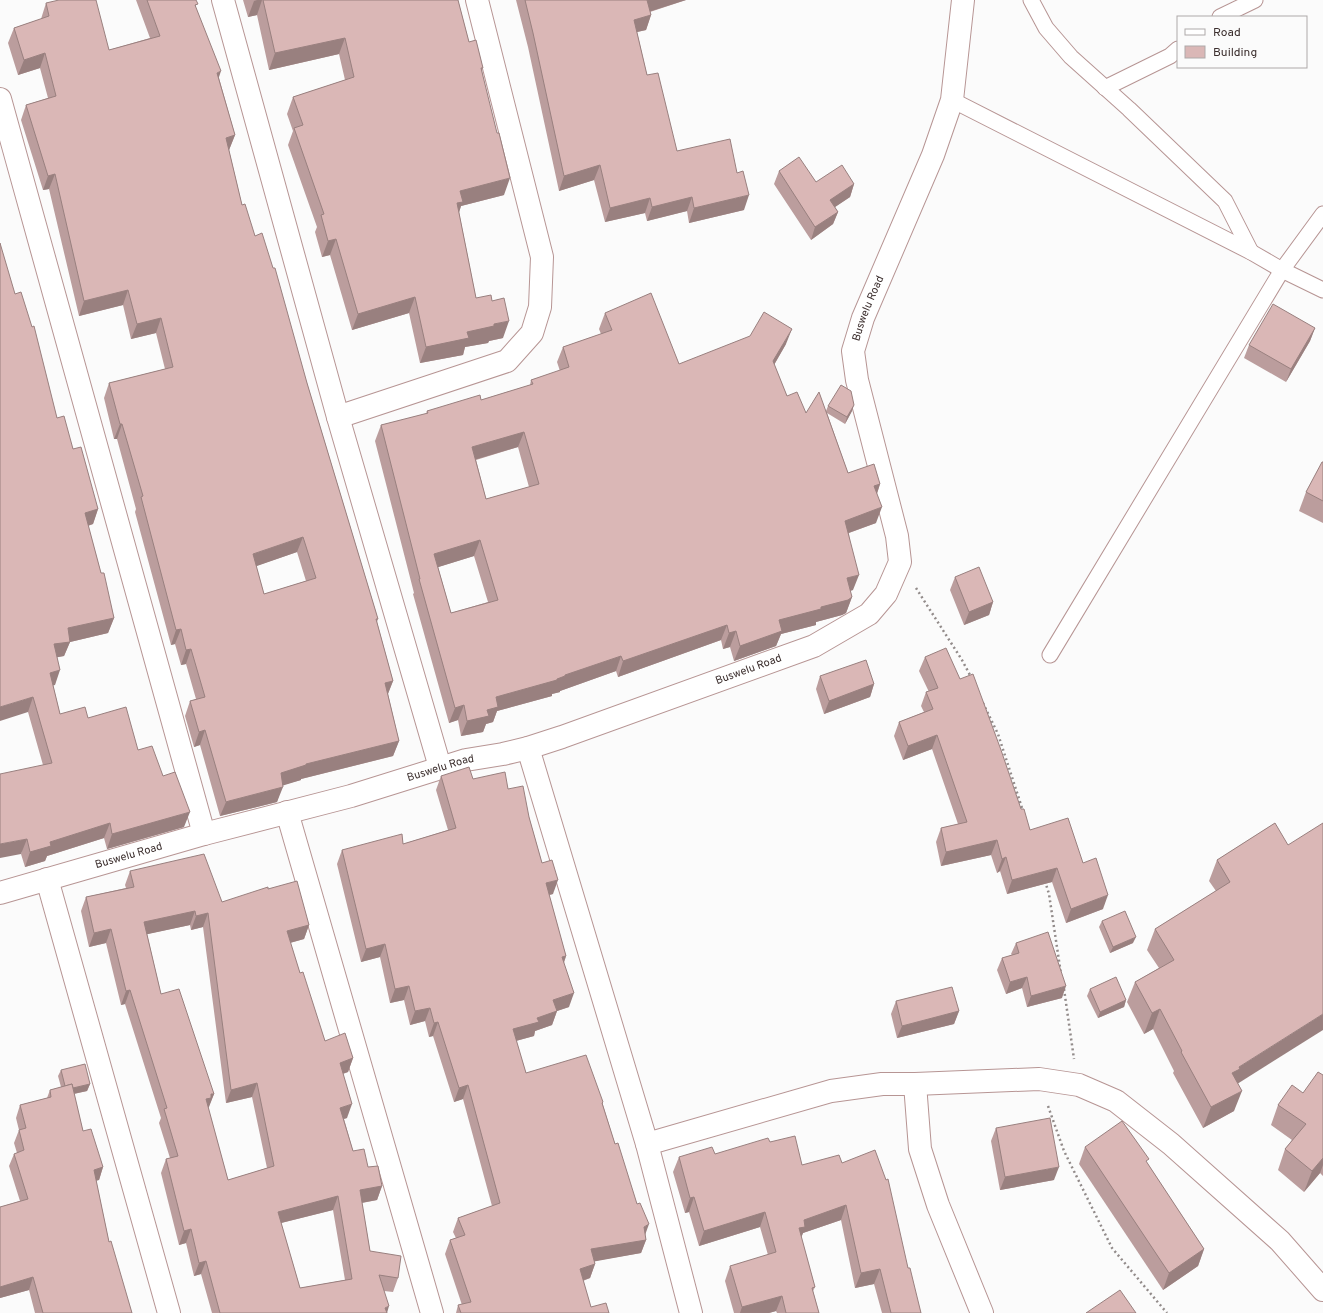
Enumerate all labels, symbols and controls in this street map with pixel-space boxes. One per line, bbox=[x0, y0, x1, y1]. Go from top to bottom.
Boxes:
legend bbox=[1177, 16, 1307, 68]
text: Road bbox=[1213, 25, 1241, 41]
text: Building bbox=[1213, 45, 1257, 61]
street label: Buswelu Road bbox=[849, 274, 887, 343]
street label: Buswelu Road bbox=[714, 651, 784, 688]
street label: Buswelu Road bbox=[405, 752, 475, 785]
street label: Buswelu Road bbox=[93, 839, 164, 872]

